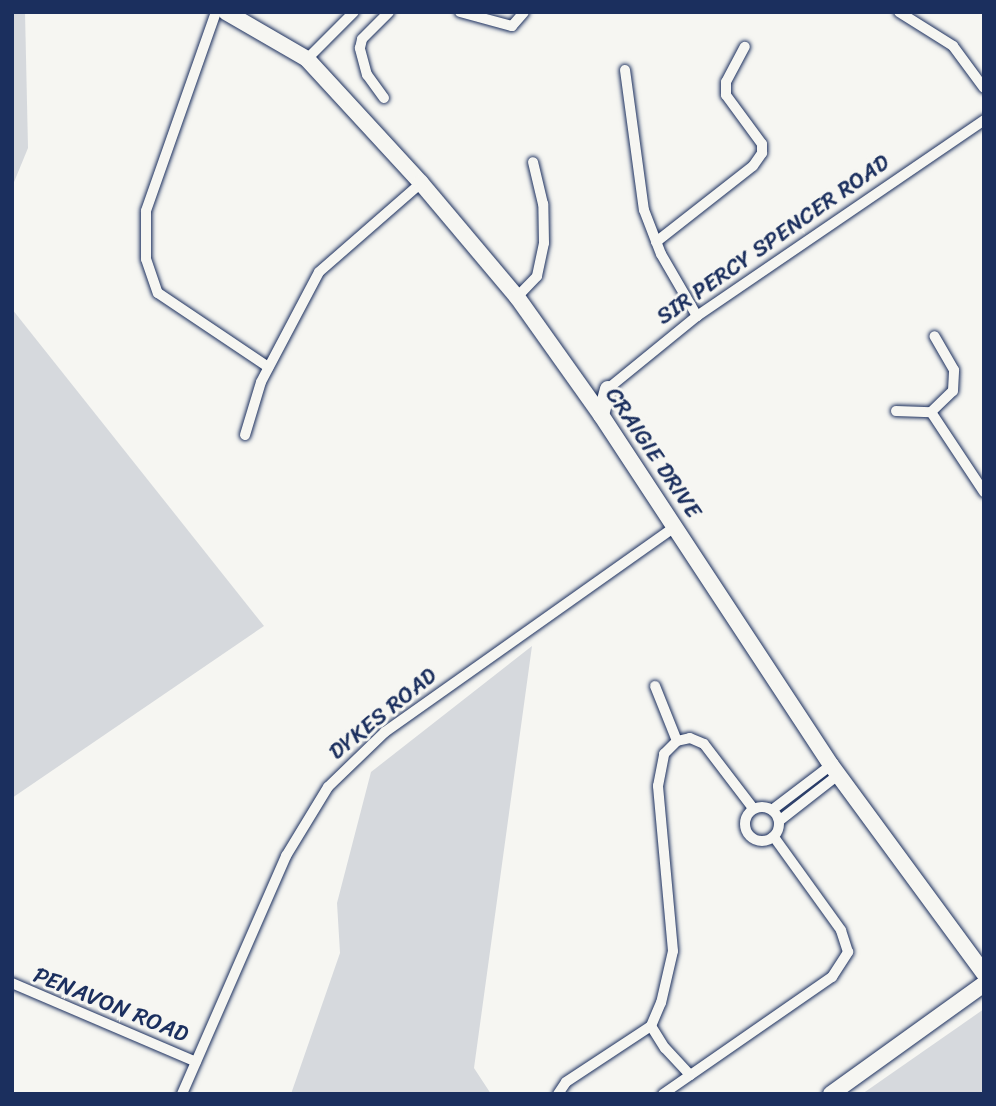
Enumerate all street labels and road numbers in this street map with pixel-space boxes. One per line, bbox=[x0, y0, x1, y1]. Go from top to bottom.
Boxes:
street label: SIR PERCY SPENCER ROAD bbox=[652, 149, 894, 331]
street label: CRAIGIE DRIVE bbox=[599, 381, 707, 525]
street label: DYKES ROAD bbox=[323, 662, 443, 766]
street label: PENAVON ROAD bbox=[29, 961, 193, 1049]

